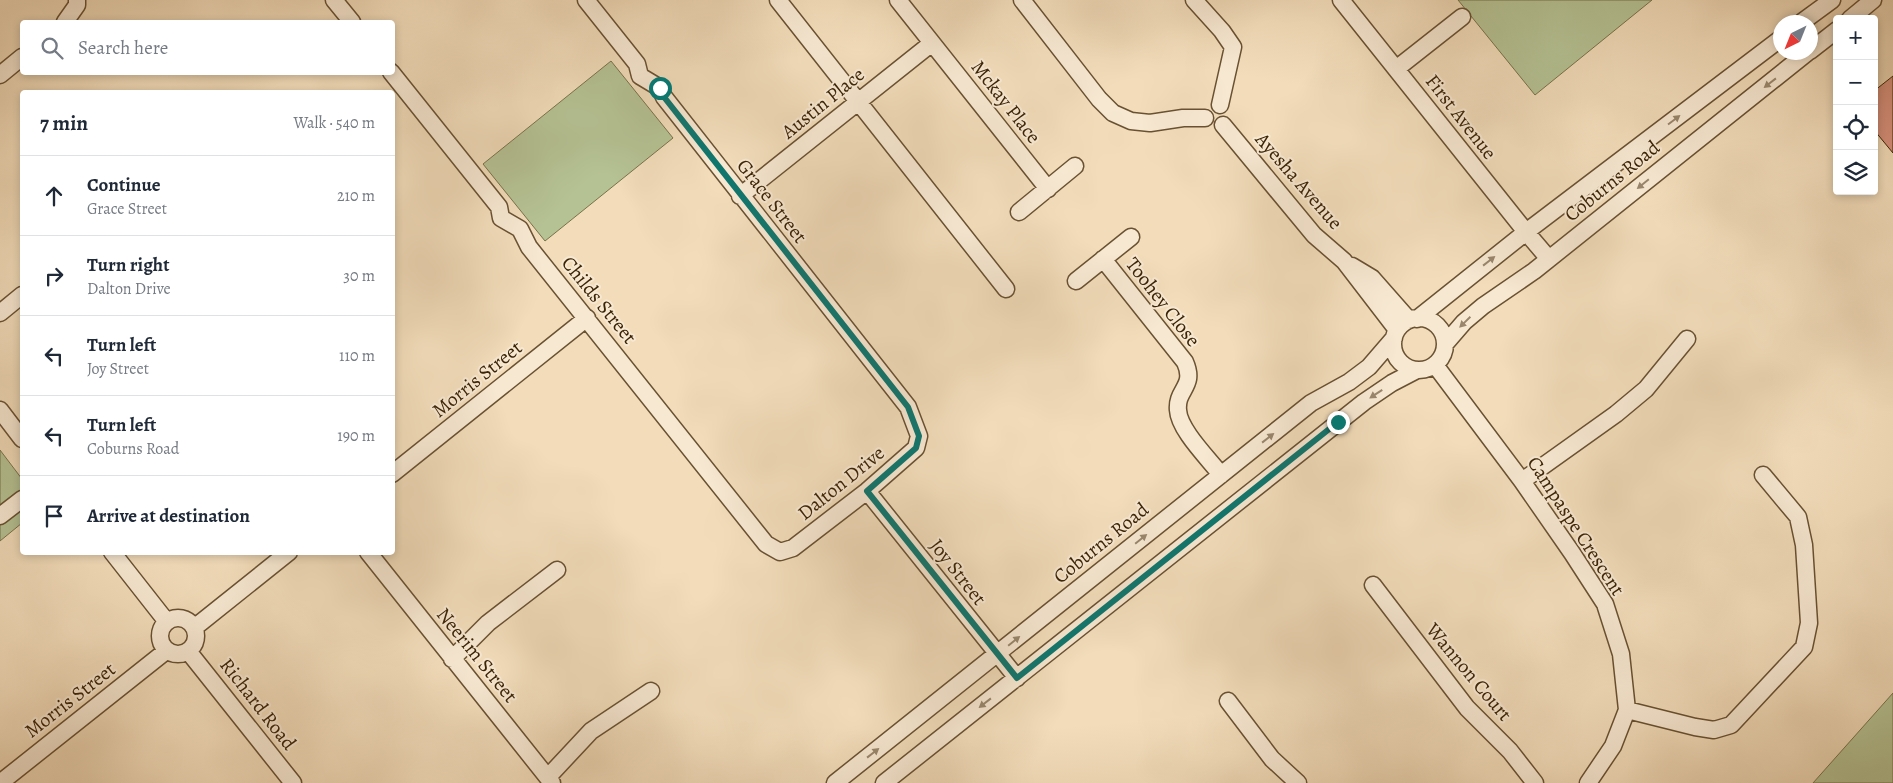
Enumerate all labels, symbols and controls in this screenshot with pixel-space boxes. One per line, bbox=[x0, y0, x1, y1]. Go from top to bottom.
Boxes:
north arrow bbox=[1773, 15, 1818, 60]
map controls bbox=[1833, 15, 1878, 195]
button: + bbox=[1833, 15, 1878, 60]
search box bbox=[20, 20, 395, 75]
icon: search bbox=[38, 34, 66, 62]
text: Search here bbox=[78, 35, 168, 61]
street label: Mckay Place bbox=[965, 55, 1047, 149]
button: − bbox=[1833, 60, 1878, 105]
street label: Austin Place bbox=[775, 61, 870, 145]
street label: First Avenue bbox=[1419, 69, 1503, 165]
route start bbox=[649, 77, 672, 100]
one-way arrow bbox=[1764, 77, 1777, 88]
button: locate bbox=[1833, 105, 1878, 150]
text: 7 min bbox=[40, 109, 88, 137]
text: Walk · 540 m bbox=[293, 112, 375, 134]
one-way arrow bbox=[1667, 115, 1681, 125]
street label: Ayesha Avenue bbox=[1249, 126, 1349, 235]
street label: Coburns Road bbox=[1559, 134, 1666, 228]
button: layers bbox=[1833, 150, 1878, 195]
street label: Grace Street bbox=[731, 153, 814, 249]
text: Continue bbox=[87, 172, 161, 198]
one-way arrow bbox=[1637, 178, 1650, 189]
icon: ahead bbox=[40, 182, 68, 210]
text: 210 m bbox=[337, 185, 375, 207]
text: Grace Street bbox=[87, 198, 167, 220]
street label: Childs Street bbox=[555, 250, 643, 350]
text: Turn right bbox=[87, 252, 169, 278]
street label: Toohey Close bbox=[1120, 252, 1206, 352]
one-way arrow bbox=[1482, 256, 1495, 267]
icon: right bbox=[40, 262, 68, 290]
text: 30 m bbox=[343, 265, 375, 287]
text: Dalton Drive bbox=[87, 278, 171, 300]
one-way arrow bbox=[1459, 316, 1471, 328]
text: Turn left bbox=[87, 332, 156, 358]
street label: Morris Street bbox=[426, 334, 528, 424]
icon: left bbox=[40, 342, 68, 370]
text: 110 m bbox=[339, 345, 375, 367]
text: Joy Street bbox=[87, 358, 149, 380]
one-way arrow bbox=[1369, 389, 1383, 399]
route end bbox=[1327, 411, 1350, 434]
text: Turn left bbox=[87, 412, 156, 438]
icon: left bbox=[40, 422, 68, 450]
text: 190 m bbox=[337, 425, 375, 447]
one-way arrow bbox=[1261, 433, 1274, 444]
text: Coburns Road bbox=[87, 438, 179, 460]
street label: Dalton Drive bbox=[792, 440, 890, 526]
street label: Campaspe Crescent bbox=[1521, 451, 1631, 601]
street label: Coburns Road bbox=[1048, 496, 1155, 590]
icon: arrive bbox=[40, 502, 68, 530]
text: Arrive at destination bbox=[87, 503, 250, 529]
street label: Joy Street bbox=[924, 533, 993, 611]
one-way arrow bbox=[1134, 534, 1147, 545]
street label: Neerim Street bbox=[430, 602, 524, 708]
street label: Wannon Court bbox=[1419, 616, 1518, 727]
one-way arrow bbox=[1007, 635, 1020, 646]
street label: Richard Road bbox=[214, 652, 303, 756]
street label: Morris Street bbox=[19, 656, 121, 744]
one-way arrow bbox=[979, 698, 992, 709]
one-way arrow bbox=[866, 747, 879, 758]

